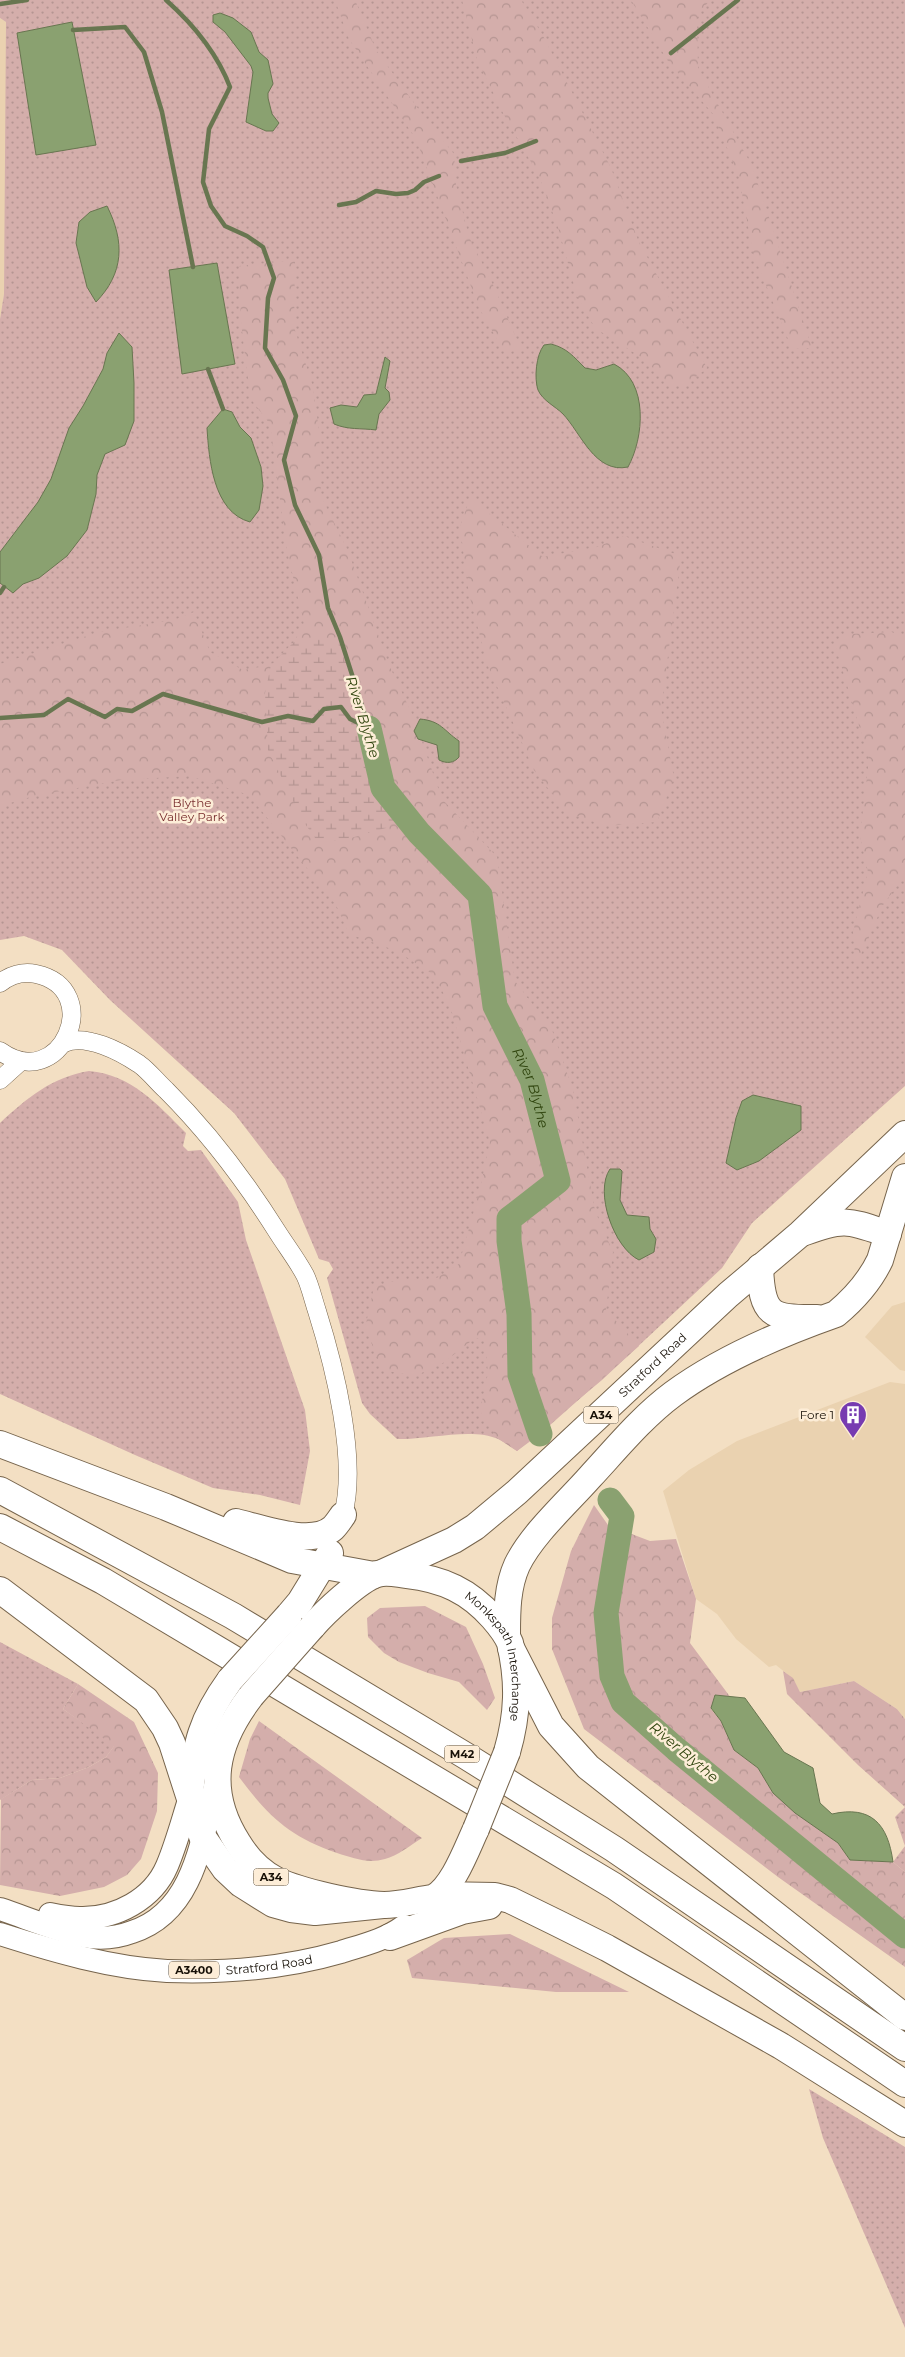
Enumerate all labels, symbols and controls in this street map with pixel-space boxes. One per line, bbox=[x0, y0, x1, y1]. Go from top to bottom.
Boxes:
water label: River Blythe bbox=[342, 674, 384, 760]
park label: Blythe Valley Park bbox=[159, 795, 226, 824]
water label: River Blythe bbox=[508, 1044, 553, 1130]
street label: Stratford Road bbox=[615, 1330, 689, 1400]
building icon: Fore 1 bbox=[838, 1400, 868, 1439]
road number: A34 bbox=[584, 1406, 618, 1424]
place label: Fore 1 bbox=[800, 1407, 834, 1422]
street label: Monkspath Interchange bbox=[462, 1588, 524, 1722]
water label: River Blythe bbox=[646, 1718, 722, 1786]
road number: M42 bbox=[444, 1746, 480, 1762]
road number: A34 bbox=[254, 1868, 288, 1885]
street label: Stratford Road bbox=[225, 1951, 314, 1977]
road number: A3400 bbox=[169, 1962, 219, 1978]

